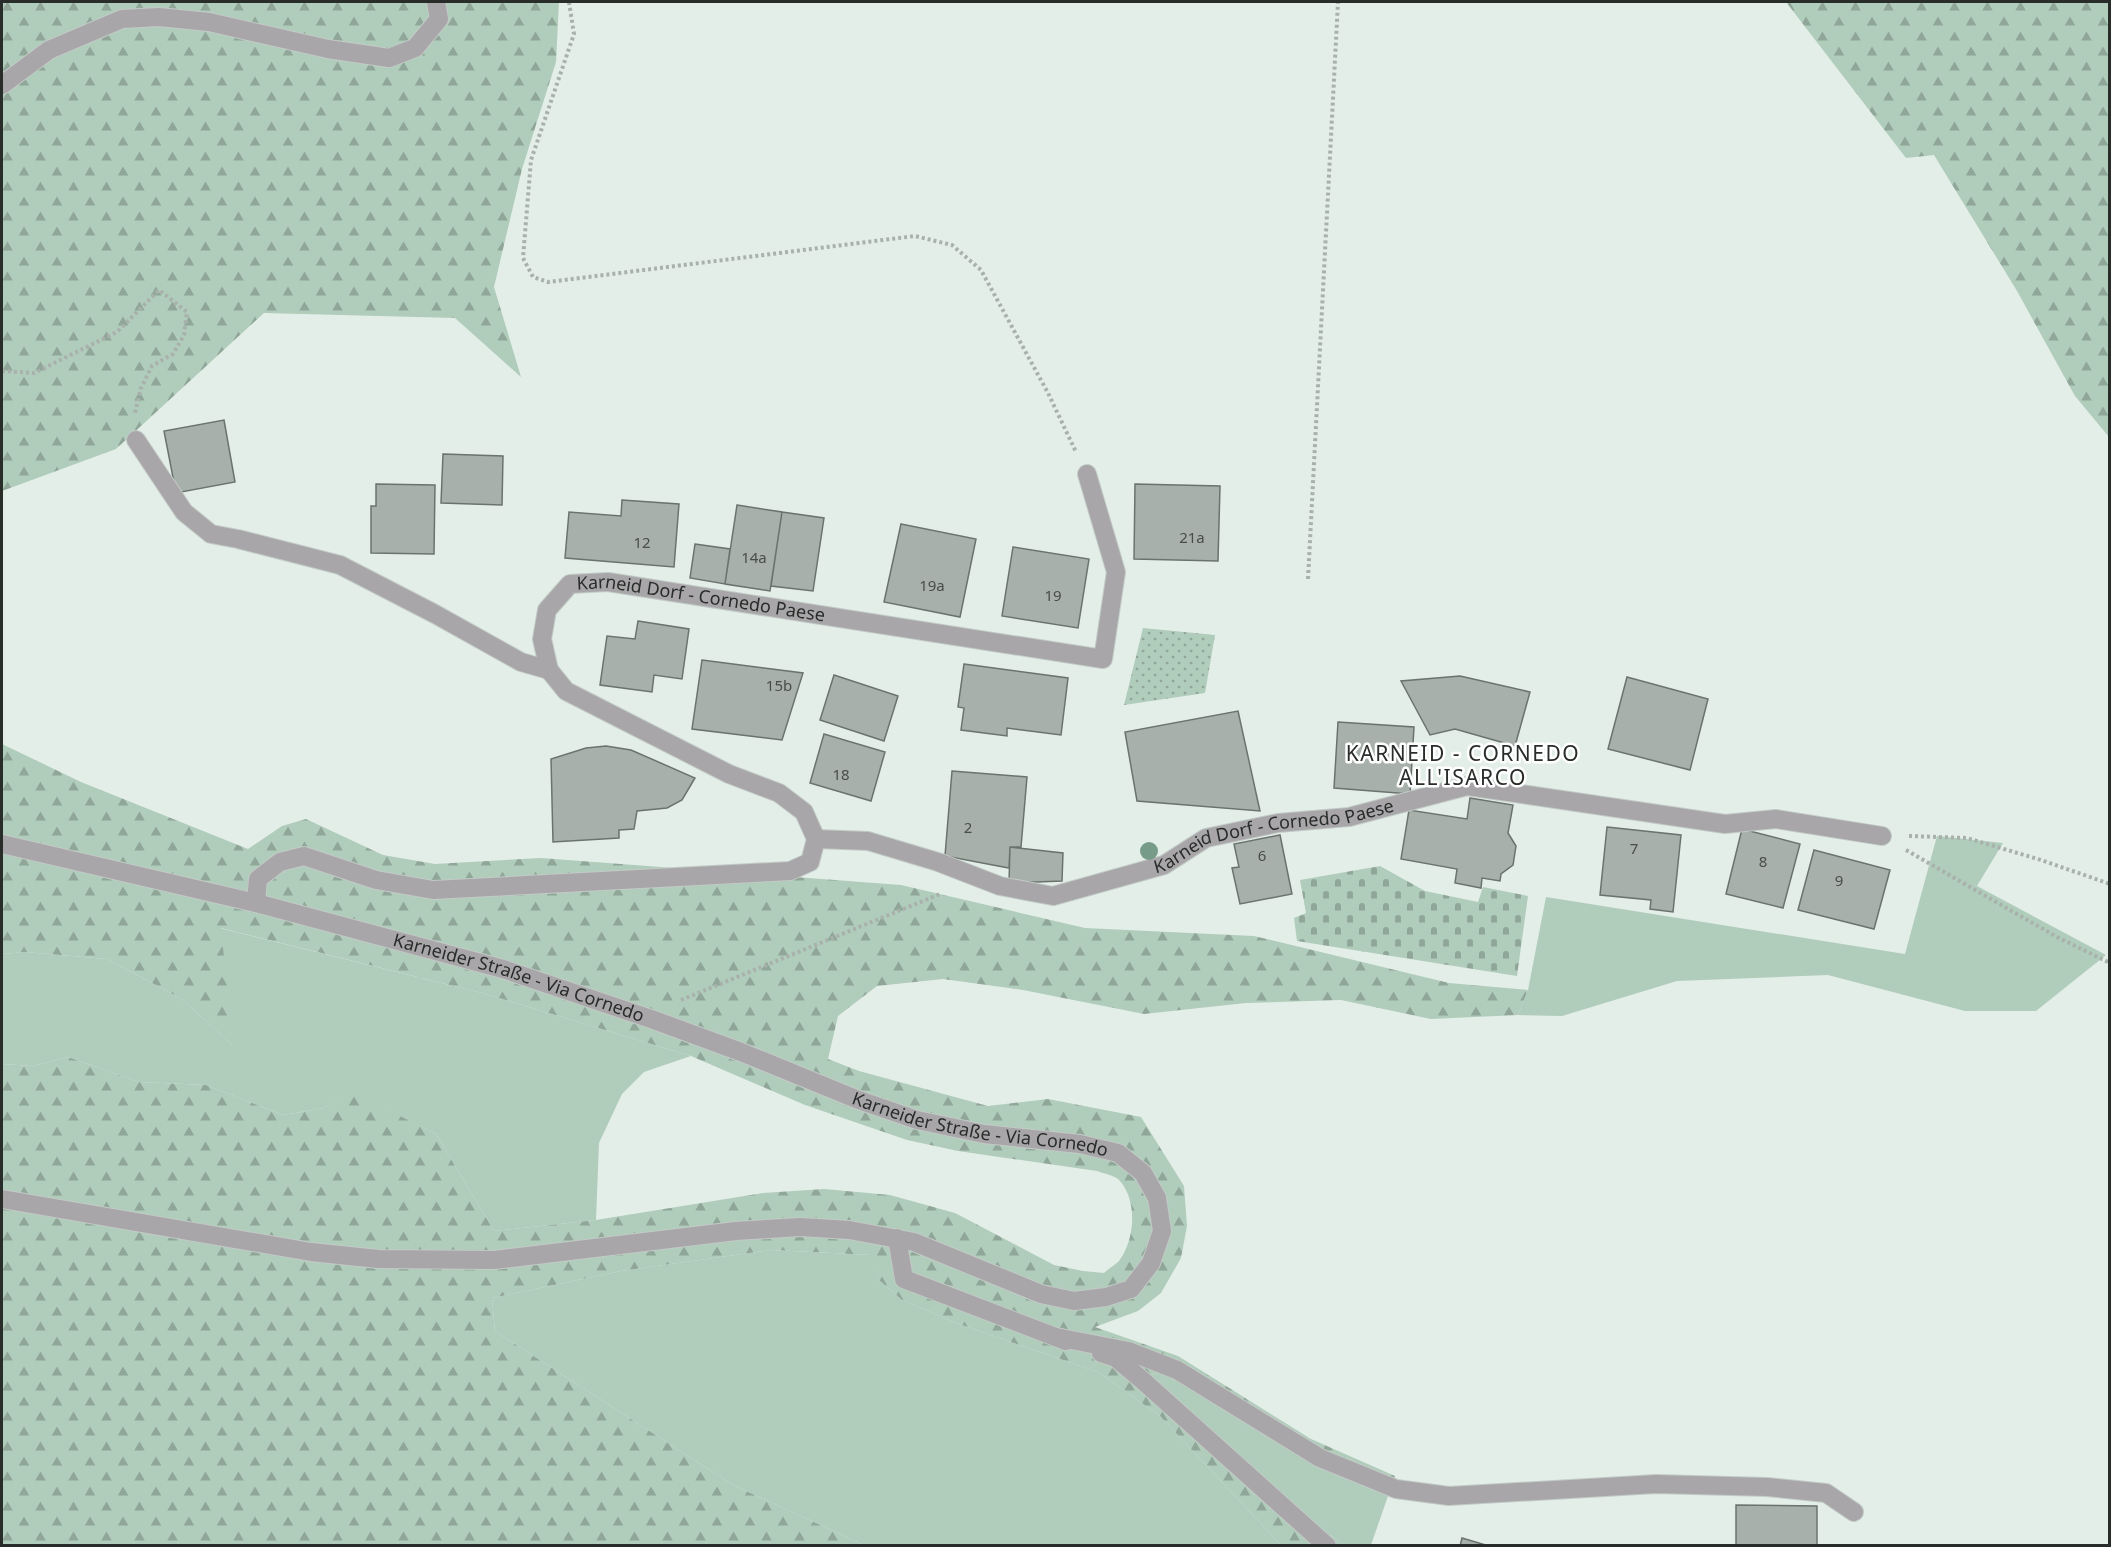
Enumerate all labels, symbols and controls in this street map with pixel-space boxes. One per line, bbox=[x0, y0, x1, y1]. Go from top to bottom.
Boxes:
house number: 21a bbox=[1179, 527, 1205, 547]
house number: 12 bbox=[633, 532, 651, 552]
house number: 14a bbox=[741, 547, 767, 567]
street label: Karneid Dorf - Cornedo Paese bbox=[576, 569, 827, 627]
house number: 19a bbox=[919, 575, 945, 595]
house number: 19 bbox=[1044, 585, 1062, 605]
house number: 15b bbox=[766, 675, 792, 695]
district label: KARNEID - CORNEDO ALL'ISARCO bbox=[1346, 739, 1580, 791]
house number: 18 bbox=[832, 764, 850, 784]
street label: Karneid Dorf - Cornedo Paese bbox=[1151, 793, 1396, 878]
house number: 2 bbox=[964, 817, 972, 837]
house number: 7 bbox=[1630, 838, 1638, 858]
house number: 6 bbox=[1258, 845, 1266, 865]
house number: 8 bbox=[1759, 851, 1767, 871]
house number: 9 bbox=[1835, 870, 1843, 890]
street label: Karneider Straße - Via Cornedo bbox=[391, 927, 648, 1027]
street label: Karneider Straße - Via Cornedo bbox=[849, 1086, 1111, 1161]

